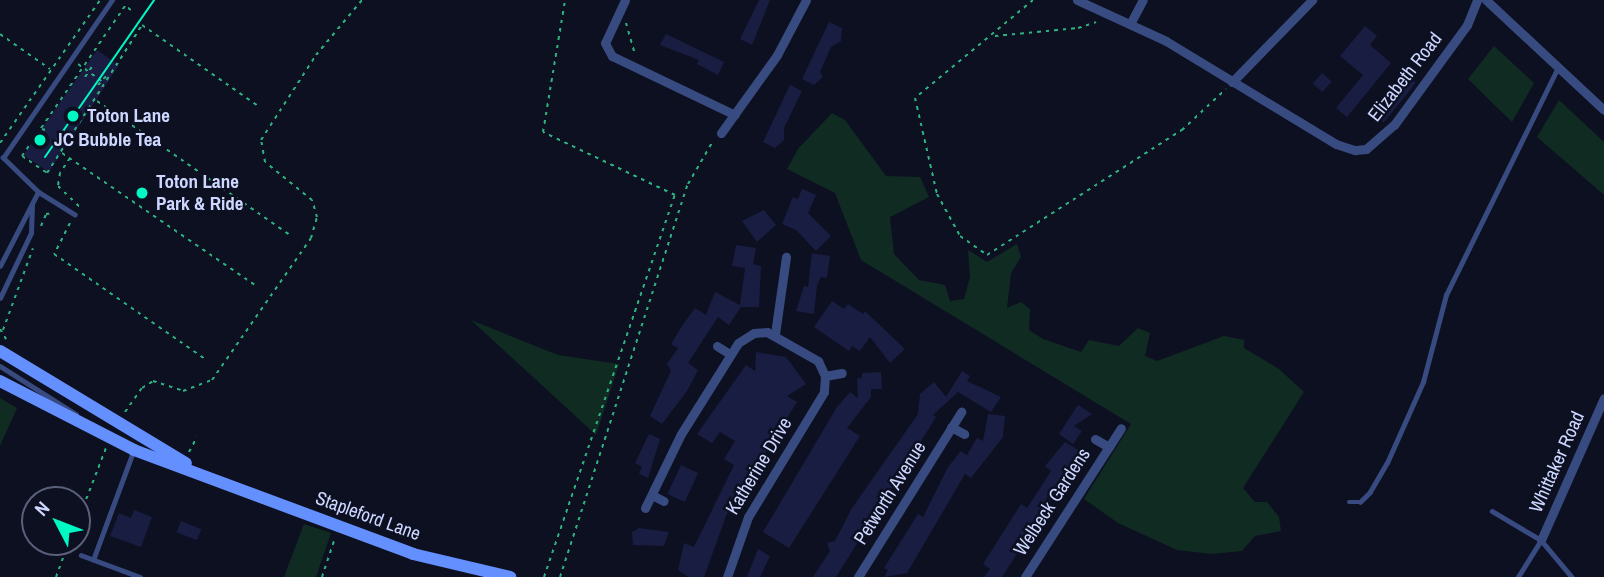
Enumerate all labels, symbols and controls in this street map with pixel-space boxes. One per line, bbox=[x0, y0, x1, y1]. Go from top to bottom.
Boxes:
street label: Elizabeth Road bbox=[1363, 28, 1447, 126]
place label: Toton Lane bbox=[87, 105, 170, 127]
marker: Toton Lane bbox=[65, 108, 81, 124]
place label: JC Bubble Tea bbox=[54, 129, 161, 151]
marker: JC Bubble Tea bbox=[32, 132, 48, 148]
place label: Toton Lane Park & Ride bbox=[156, 171, 243, 215]
marker: Toton Lane Park & Ride bbox=[134, 185, 150, 201]
street label: Whittaker Road bbox=[1525, 408, 1589, 516]
street label: Katherine Drive bbox=[721, 413, 797, 519]
street label: Petworth Avenue bbox=[849, 437, 931, 549]
street label: Welbeck Gardens bbox=[1009, 444, 1095, 560]
north arrow bbox=[21, 486, 91, 556]
street label: Stapleford Lane bbox=[312, 486, 424, 546]
text: N bbox=[28, 495, 55, 521]

